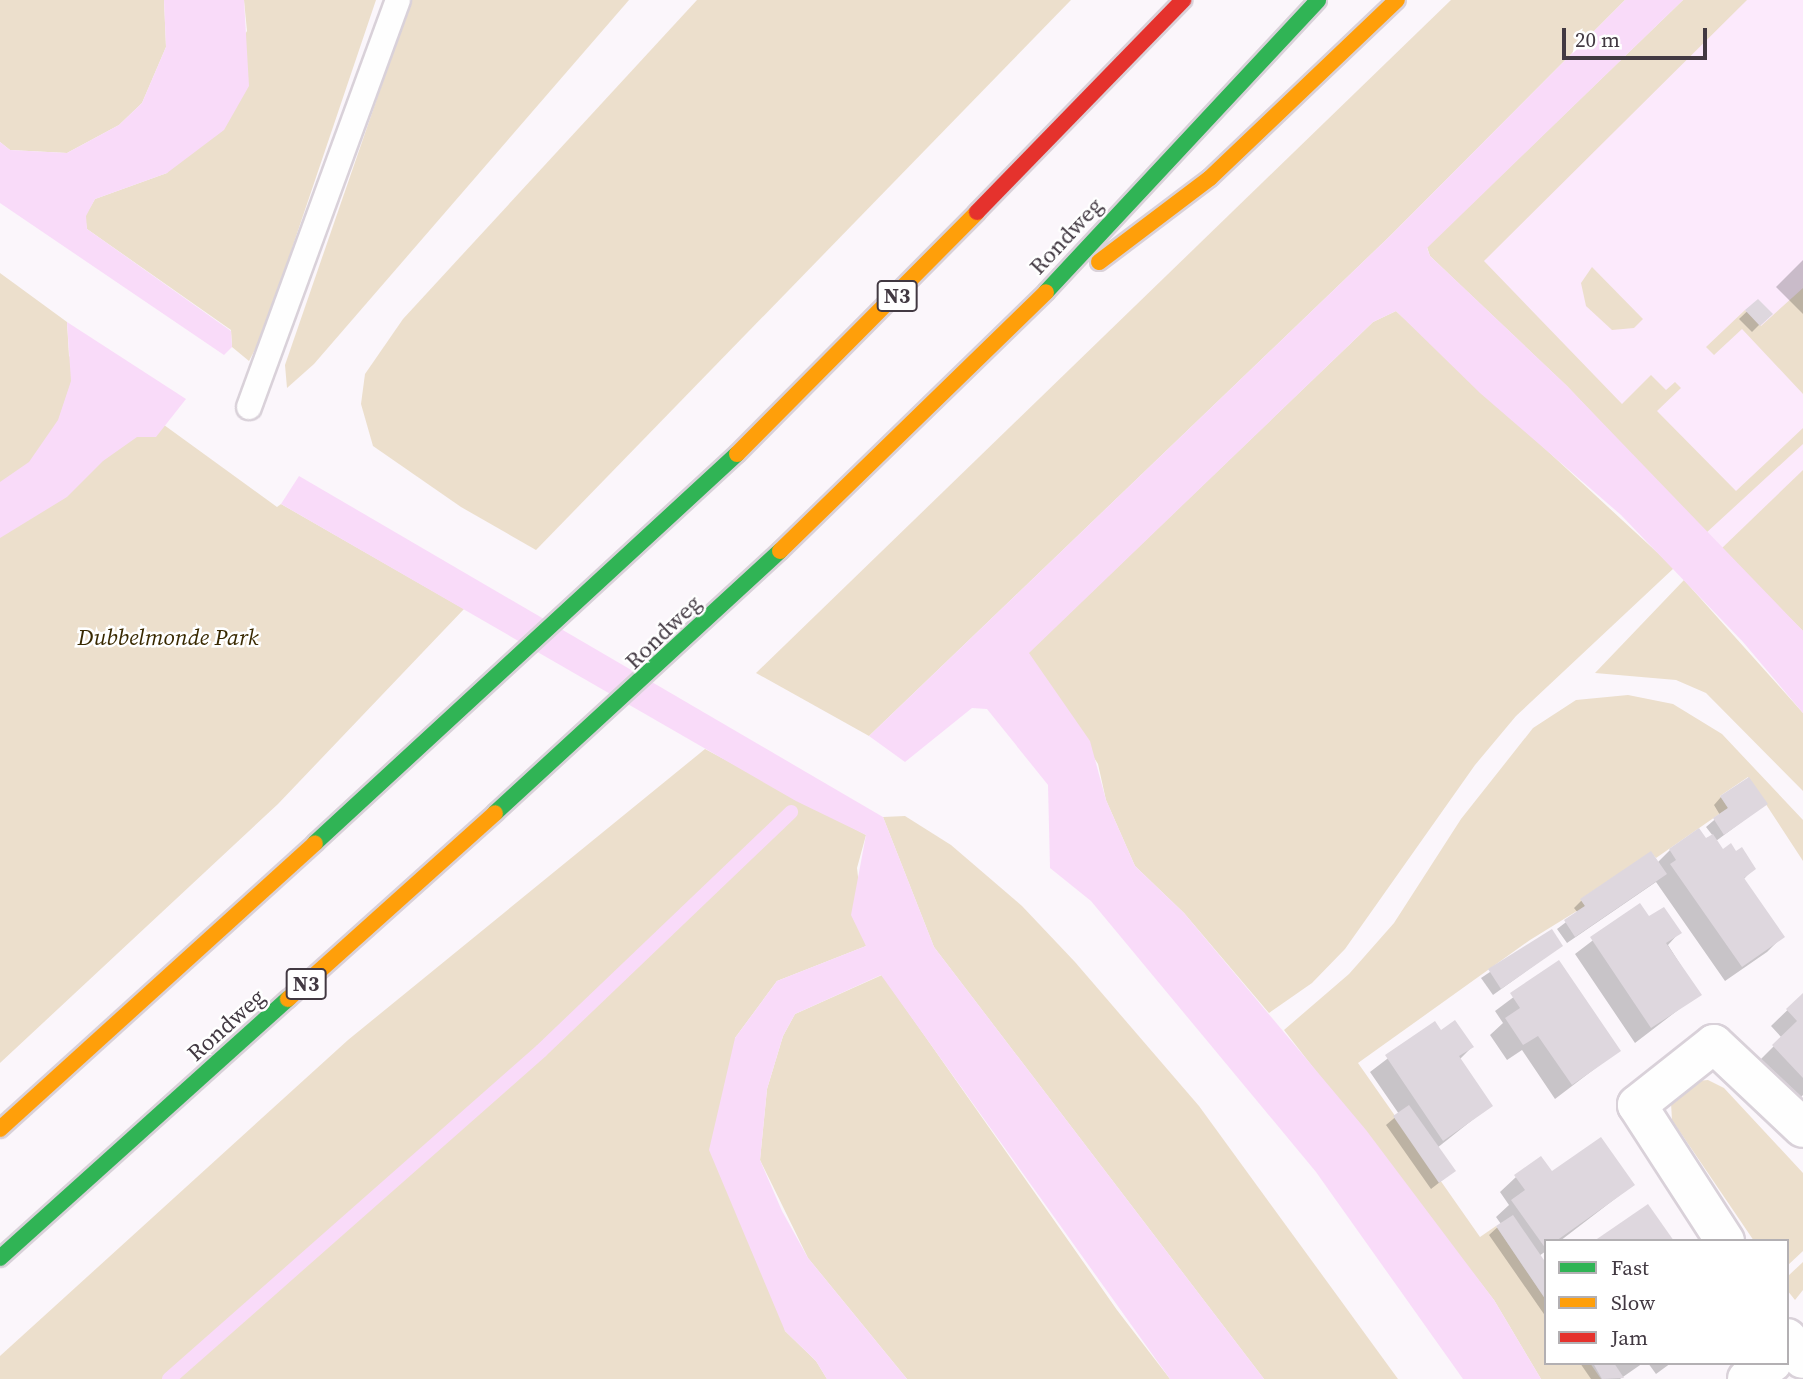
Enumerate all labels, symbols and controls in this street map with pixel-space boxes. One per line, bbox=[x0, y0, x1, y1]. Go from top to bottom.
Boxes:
scale bar bbox=[1565, 14, 1710, 58]
text: 20 m bbox=[1575, 25, 1620, 54]
street label: Rondweg bbox=[1024, 192, 1108, 280]
road number: N3 bbox=[876, 278, 918, 314]
street label: Rondweg bbox=[619, 589, 707, 675]
park label: Dubbelmonde Park bbox=[77, 623, 259, 651]
road number: N3 bbox=[285, 967, 327, 1002]
street label: Rondweg bbox=[182, 983, 270, 1067]
legend bbox=[1544, 1239, 1789, 1365]
text: Fast bbox=[1611, 1253, 1649, 1282]
text: Slow bbox=[1611, 1288, 1655, 1317]
text: Jam bbox=[1611, 1323, 1648, 1352]

